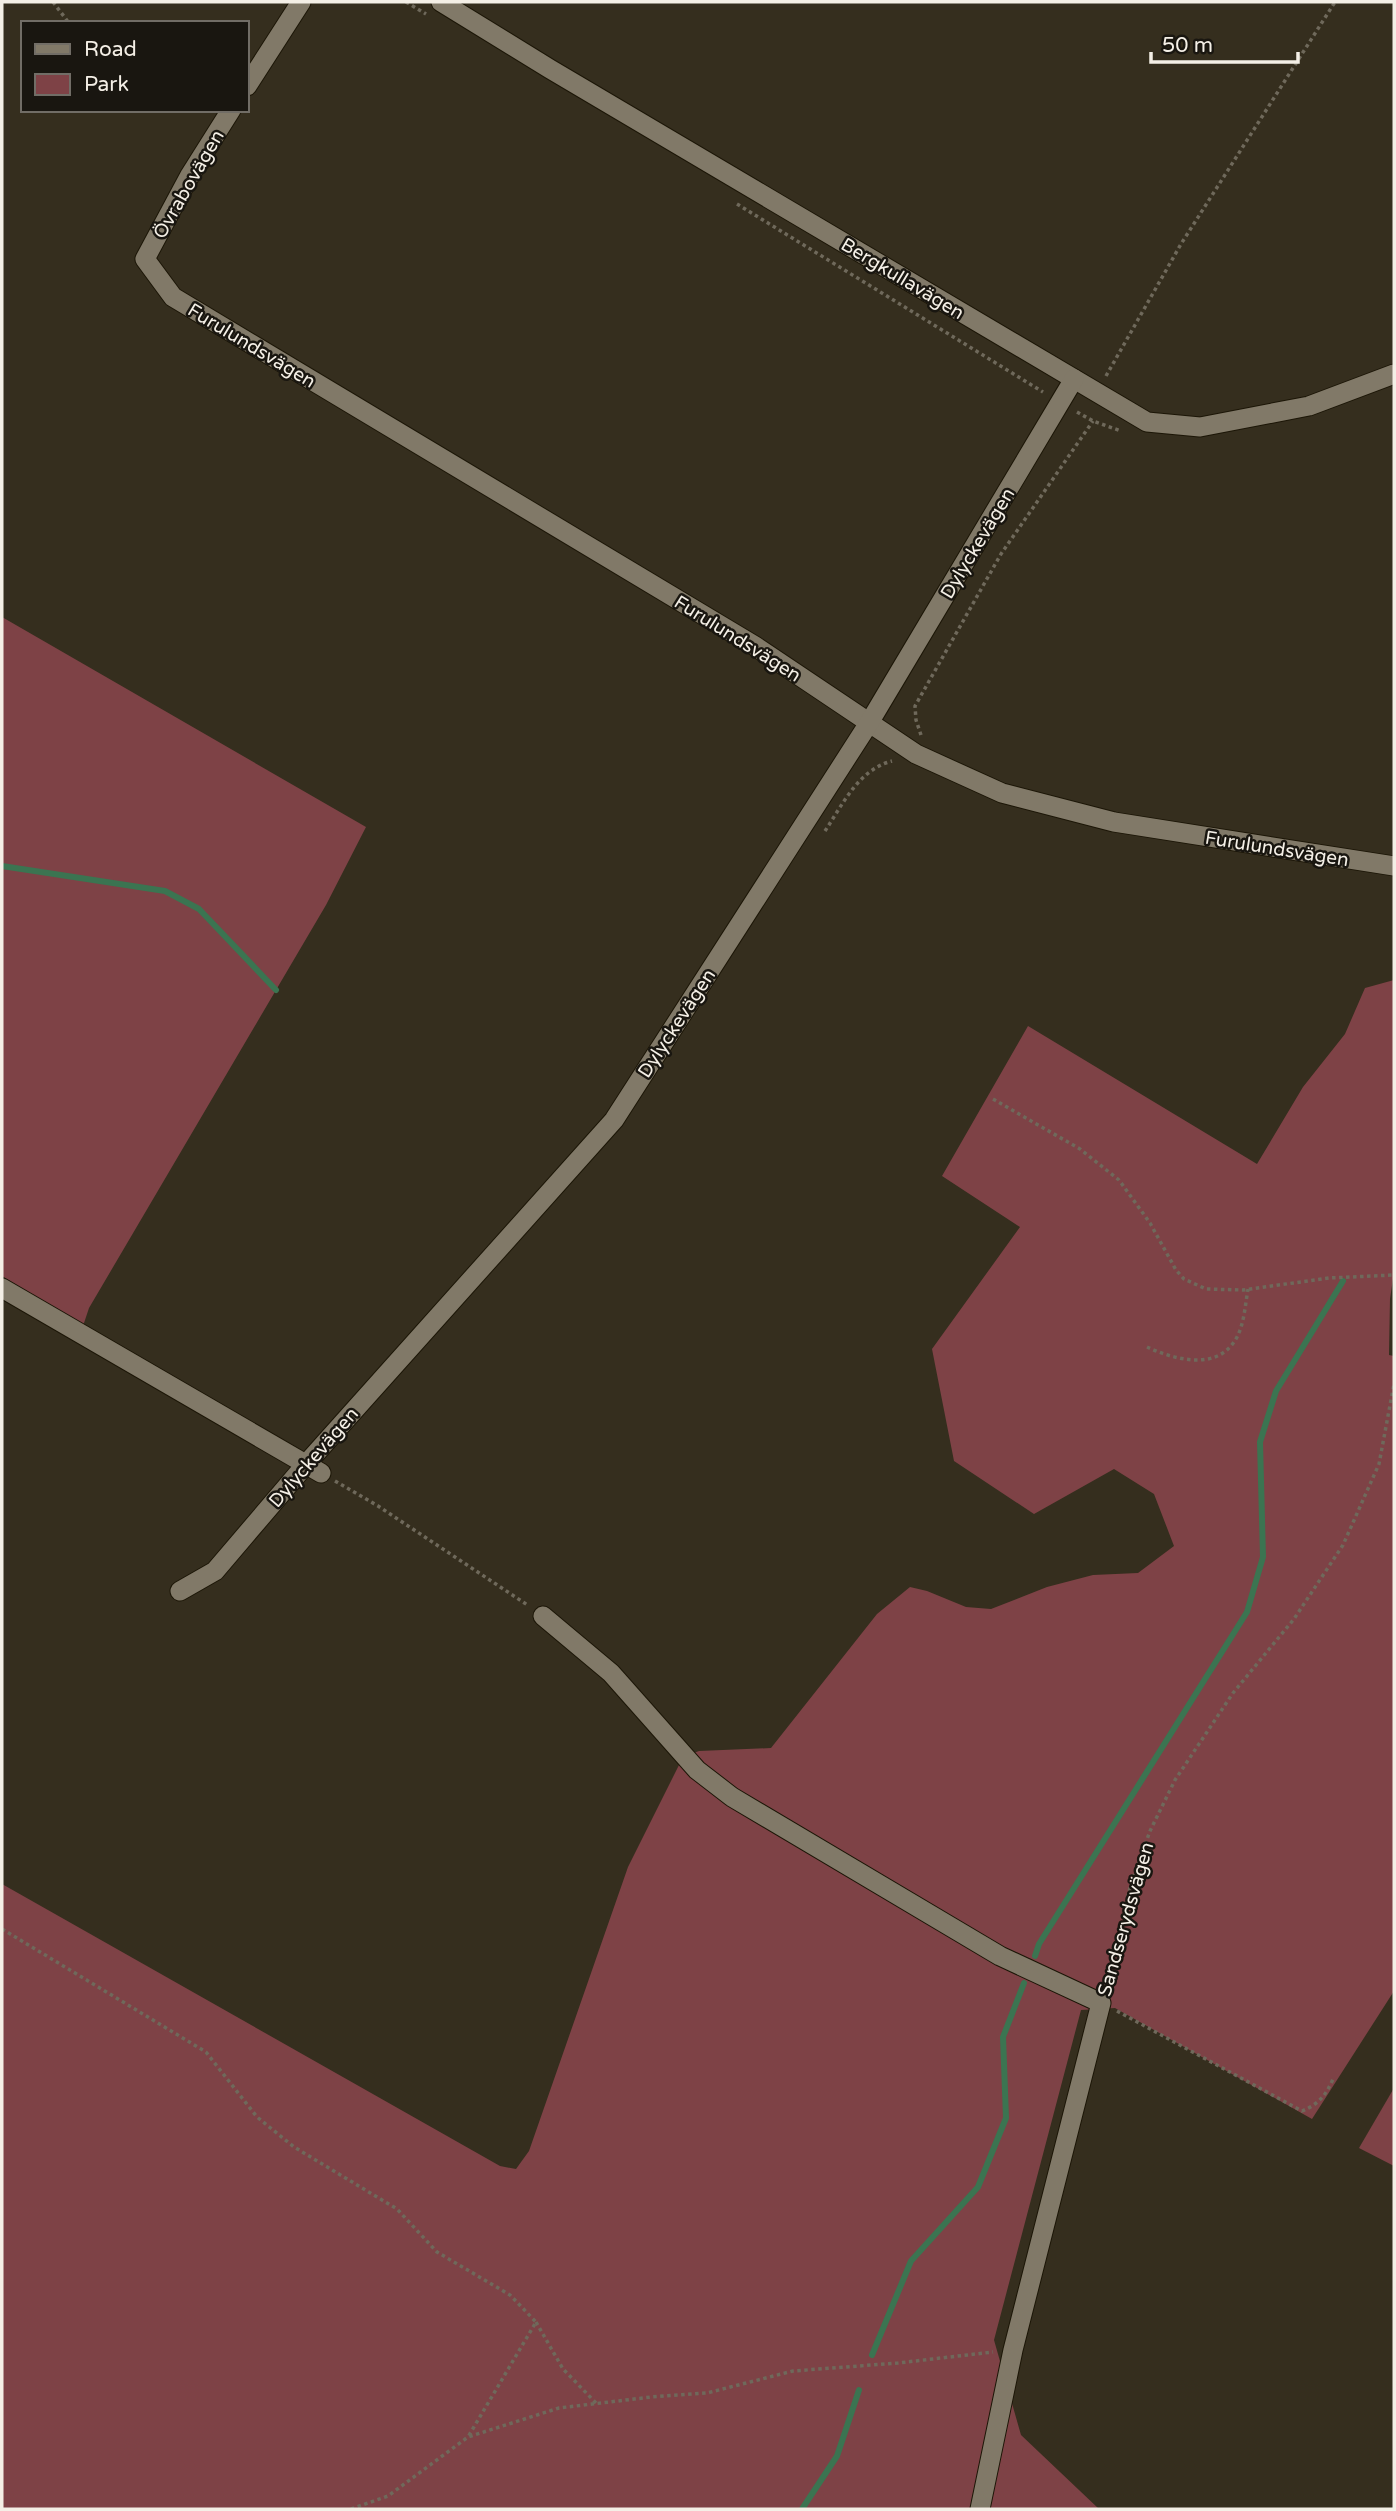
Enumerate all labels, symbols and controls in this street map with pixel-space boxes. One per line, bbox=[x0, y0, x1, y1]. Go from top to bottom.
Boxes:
legend bbox=[21, 21, 248, 112]
scale bar bbox=[1151, 21, 1298, 65]
text: 50 m bbox=[1162, 33, 1213, 58]
text: Road bbox=[84, 37, 137, 62]
text: Park bbox=[84, 72, 129, 97]
street label: Övrabovägen bbox=[149, 126, 229, 243]
street label: Bergkullavägen bbox=[837, 233, 968, 324]
street label: Furulundsvägen bbox=[184, 299, 319, 393]
street label: Dylyckevägen bbox=[936, 484, 1020, 603]
street label: Furulundsvägen bbox=[670, 591, 805, 687]
street label: Furulundsvägen bbox=[1203, 827, 1350, 871]
street label: Dylyckevägen bbox=[634, 965, 720, 1082]
street label: Dylyckevägen bbox=[264, 1403, 363, 1512]
street label: Sandserydsvägen bbox=[1093, 1840, 1158, 1999]

